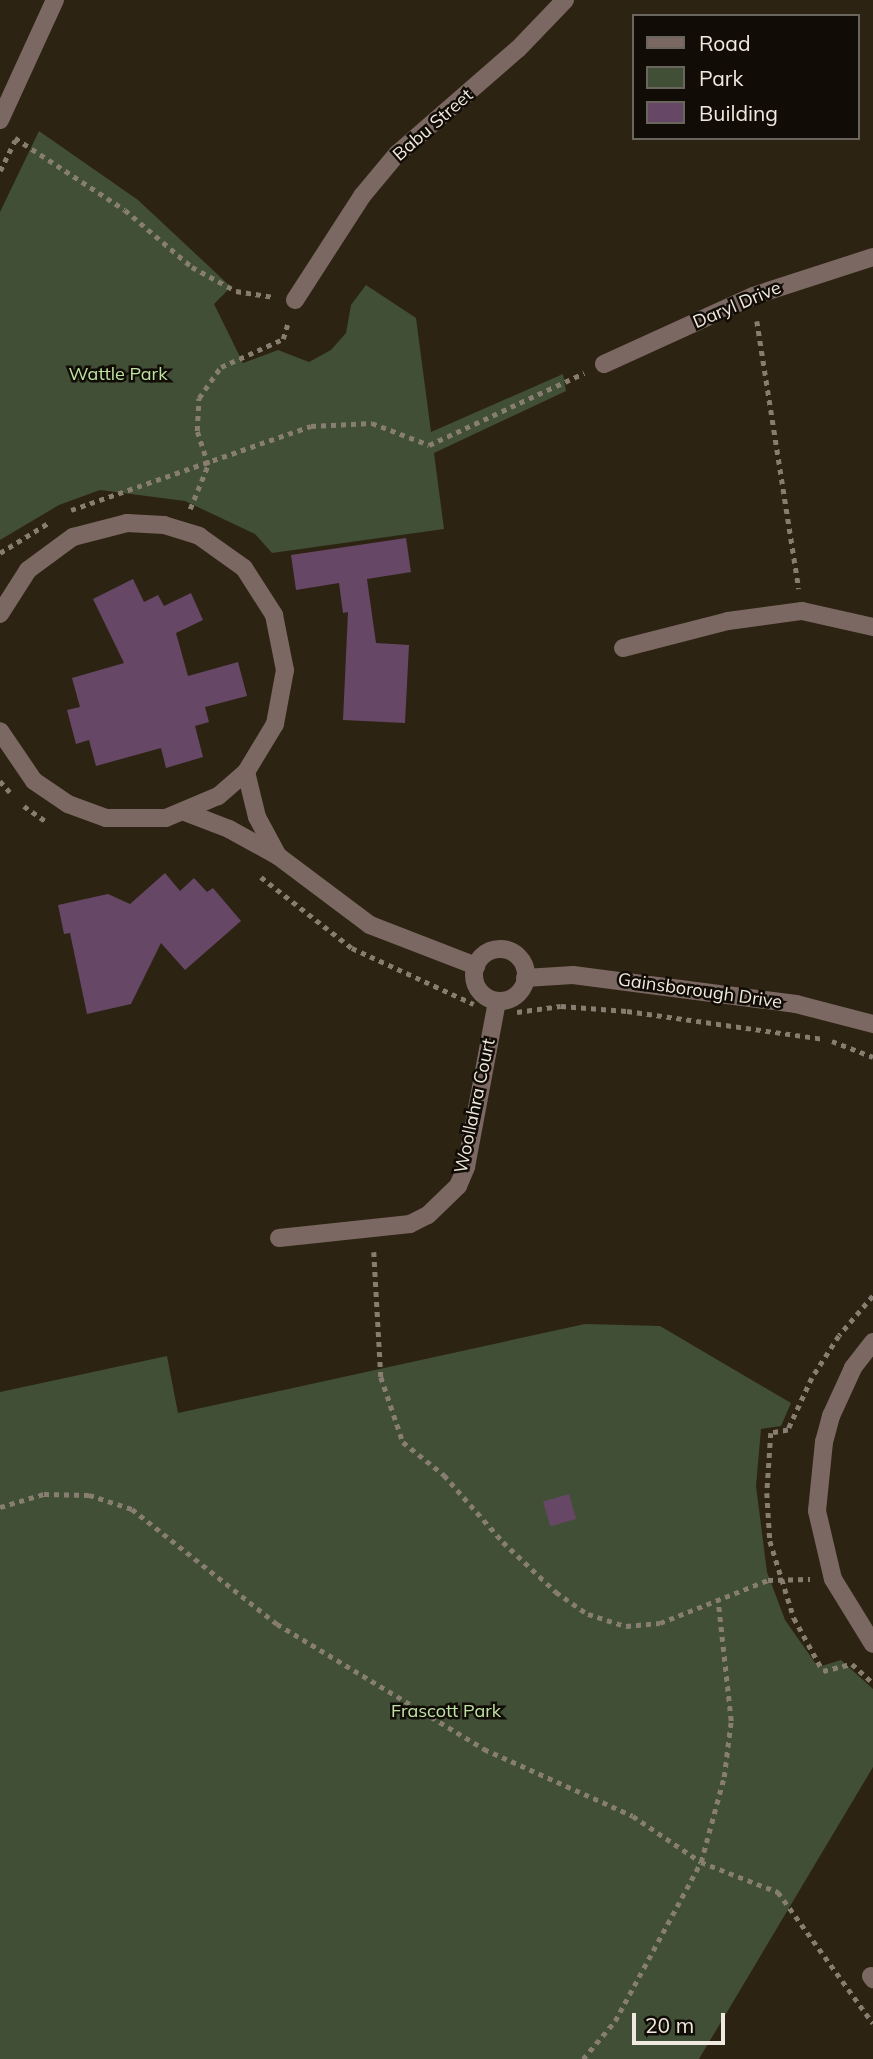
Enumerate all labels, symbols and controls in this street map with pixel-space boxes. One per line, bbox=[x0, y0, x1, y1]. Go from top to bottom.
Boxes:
legend bbox=[632, 14, 859, 140]
text: Road bbox=[699, 30, 750, 56]
text: Park bbox=[699, 65, 743, 91]
street label: Babu Street bbox=[389, 84, 477, 166]
text: Building bbox=[699, 100, 778, 126]
street label: Daryl Drive bbox=[690, 277, 784, 333]
park label: Wattle Park bbox=[69, 363, 167, 385]
street label: Gainsborough Drive bbox=[617, 969, 783, 1013]
street label: Woollahra Court bbox=[450, 1037, 500, 1175]
park label: Frascott Park bbox=[391, 1700, 501, 1722]
scale bar bbox=[635, 2000, 728, 2044]
text: 20 m bbox=[645, 2012, 694, 2038]

